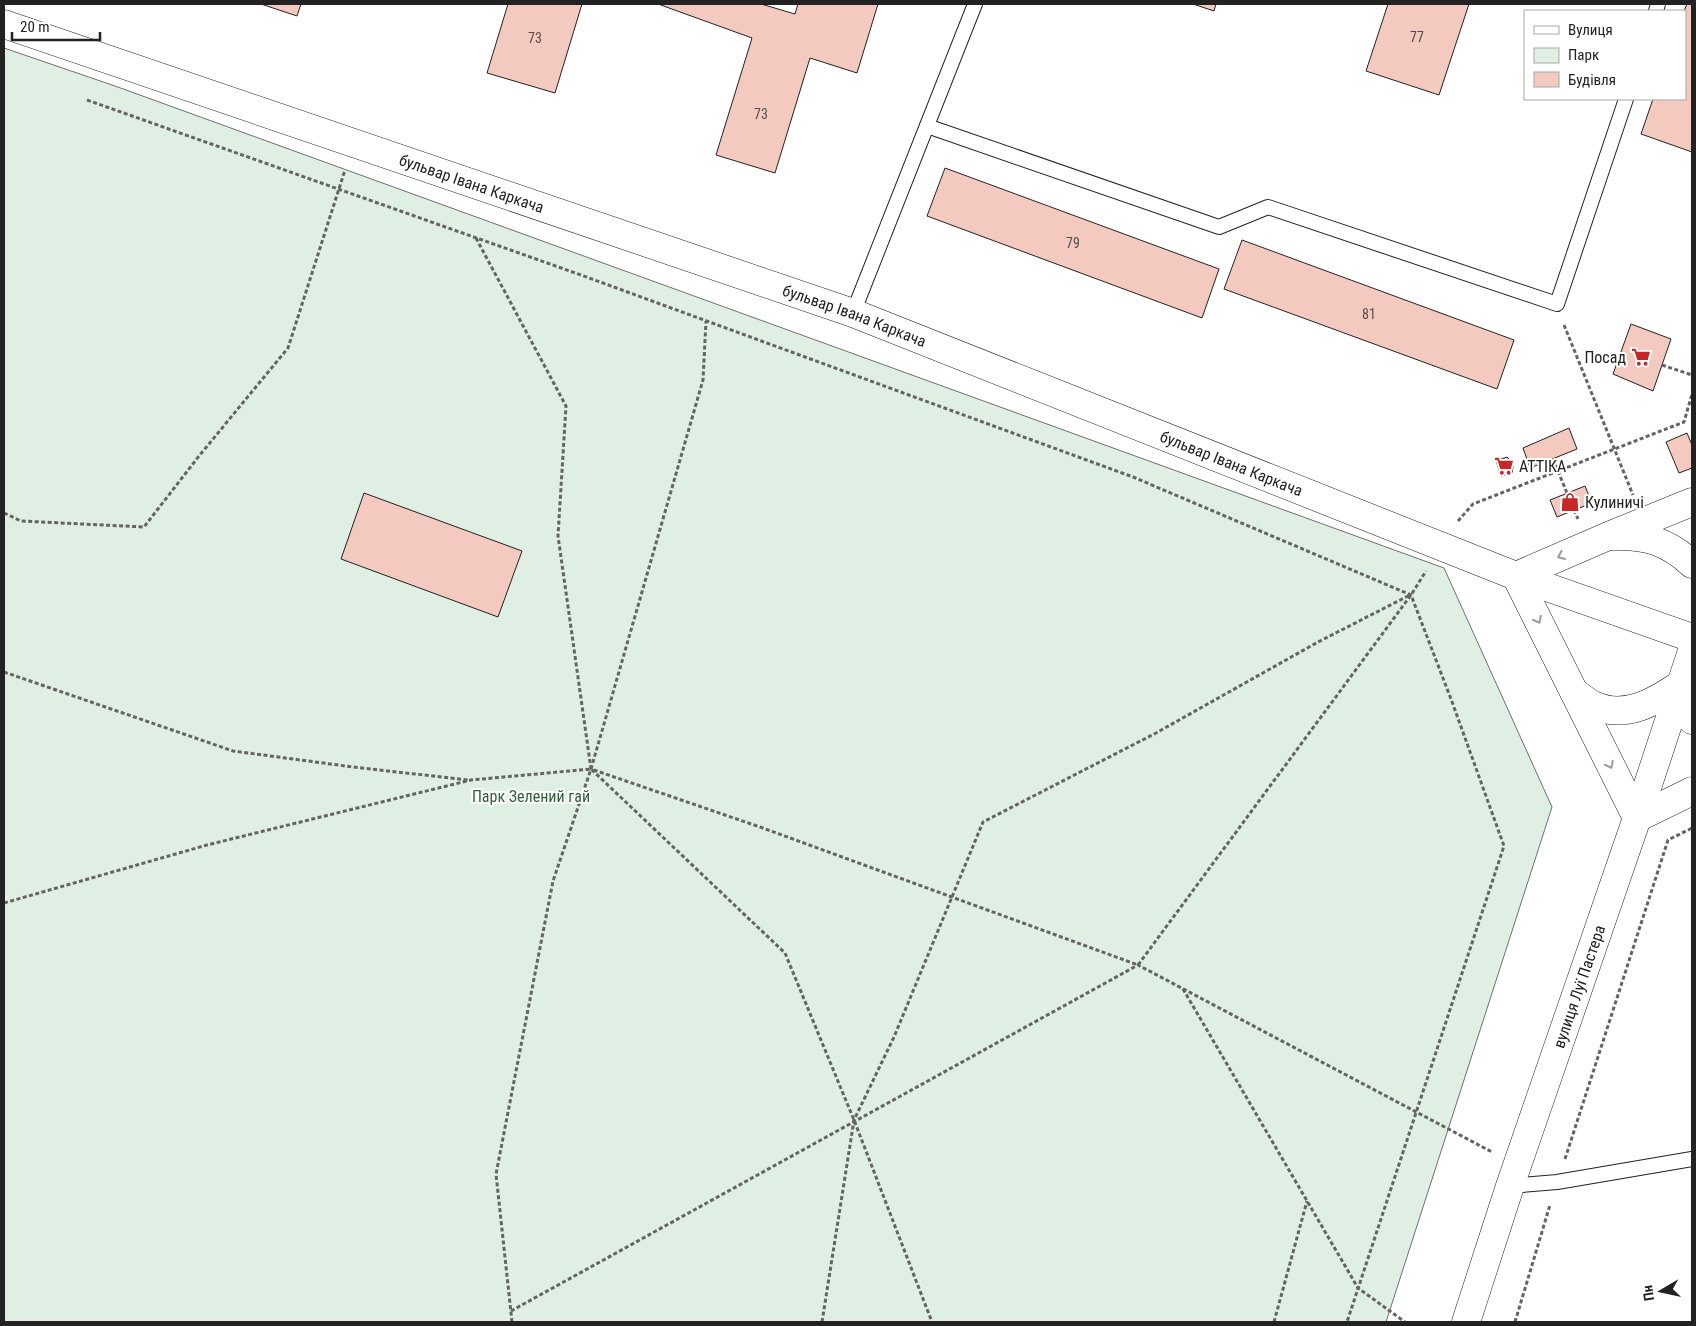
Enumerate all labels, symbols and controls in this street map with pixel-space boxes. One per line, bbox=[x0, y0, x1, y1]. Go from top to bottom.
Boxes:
scale bar bbox=[12, 10, 100, 42]
legend bbox=[1524, 10, 1686, 100]
text: 20 m bbox=[20, 18, 50, 36]
text: Вулиця bbox=[1568, 21, 1613, 39]
house number: 77 bbox=[1410, 29, 1424, 45]
house number: 73 bbox=[528, 30, 542, 46]
text: Парк bbox=[1568, 46, 1599, 64]
text: Будівля bbox=[1568, 71, 1616, 89]
house number: 73 bbox=[754, 106, 768, 122]
street label: бульвар Івана Каркача bbox=[397, 150, 547, 217]
house number: 79 bbox=[1066, 235, 1080, 251]
street label: бульвар Івана Каркача bbox=[780, 280, 929, 351]
house number: 81 bbox=[1362, 306, 1376, 322]
supermarket icon: Посад bbox=[1630, 346, 1652, 368]
place label: Посад bbox=[1584, 348, 1626, 367]
street label: бульвар Івана Каркача bbox=[1157, 426, 1305, 500]
supermarket icon: АТТІКА bbox=[1493, 455, 1515, 477]
place label: АТТІКА bbox=[1519, 457, 1566, 476]
shop icon: Кулиничі bbox=[1559, 491, 1581, 513]
place label: Кулиничі bbox=[1585, 493, 1644, 512]
one-way arrow bbox=[1558, 551, 1566, 561]
one-way arrow bbox=[1531, 615, 1542, 624]
one-way arrow bbox=[1604, 760, 1615, 769]
park label: Парк Зелений гай bbox=[472, 787, 590, 806]
street label: вулиця Луї Пастера bbox=[1549, 923, 1609, 1050]
north arrow bbox=[1636, 1266, 1686, 1316]
text: Пн bbox=[1639, 1284, 1657, 1302]

